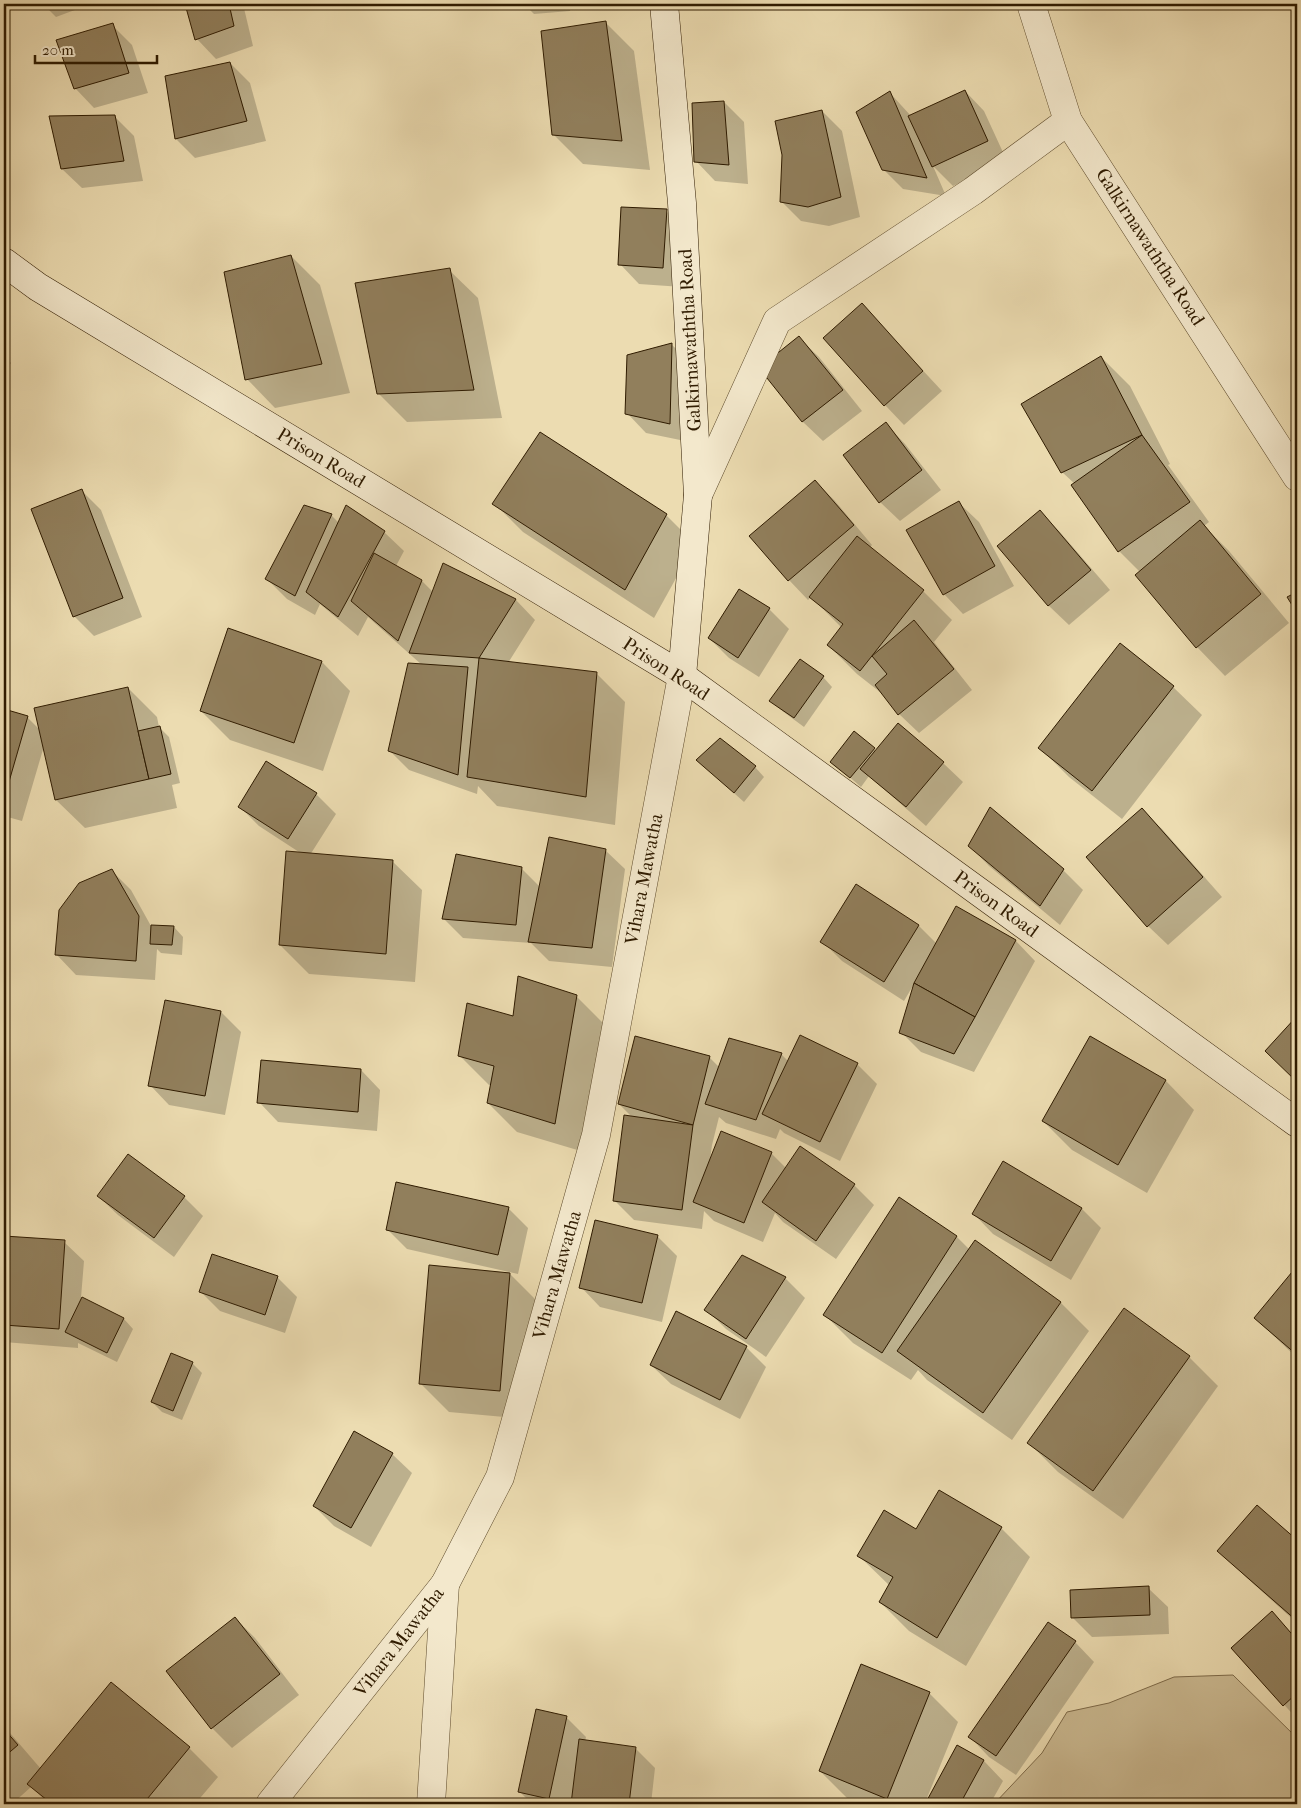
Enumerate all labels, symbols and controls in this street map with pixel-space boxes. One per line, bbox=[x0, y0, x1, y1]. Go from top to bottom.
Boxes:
scale bar bbox=[35, 32, 158, 64]
text: 20 m bbox=[42, 41, 74, 59]
street label: Galkirnawaththa Road bbox=[1091, 164, 1209, 330]
street label: Galkirnawaththa Road bbox=[674, 247, 706, 432]
street label: Prison Road bbox=[273, 423, 370, 493]
street label: Prison Road bbox=[618, 633, 714, 706]
street label: Vihara Mawatha bbox=[620, 811, 668, 947]
street label: Prison Road bbox=[949, 866, 1043, 942]
street label: Vihara Mawatha bbox=[528, 1208, 586, 1343]
street label: Vihara Mawatha bbox=[349, 1583, 449, 1702]

